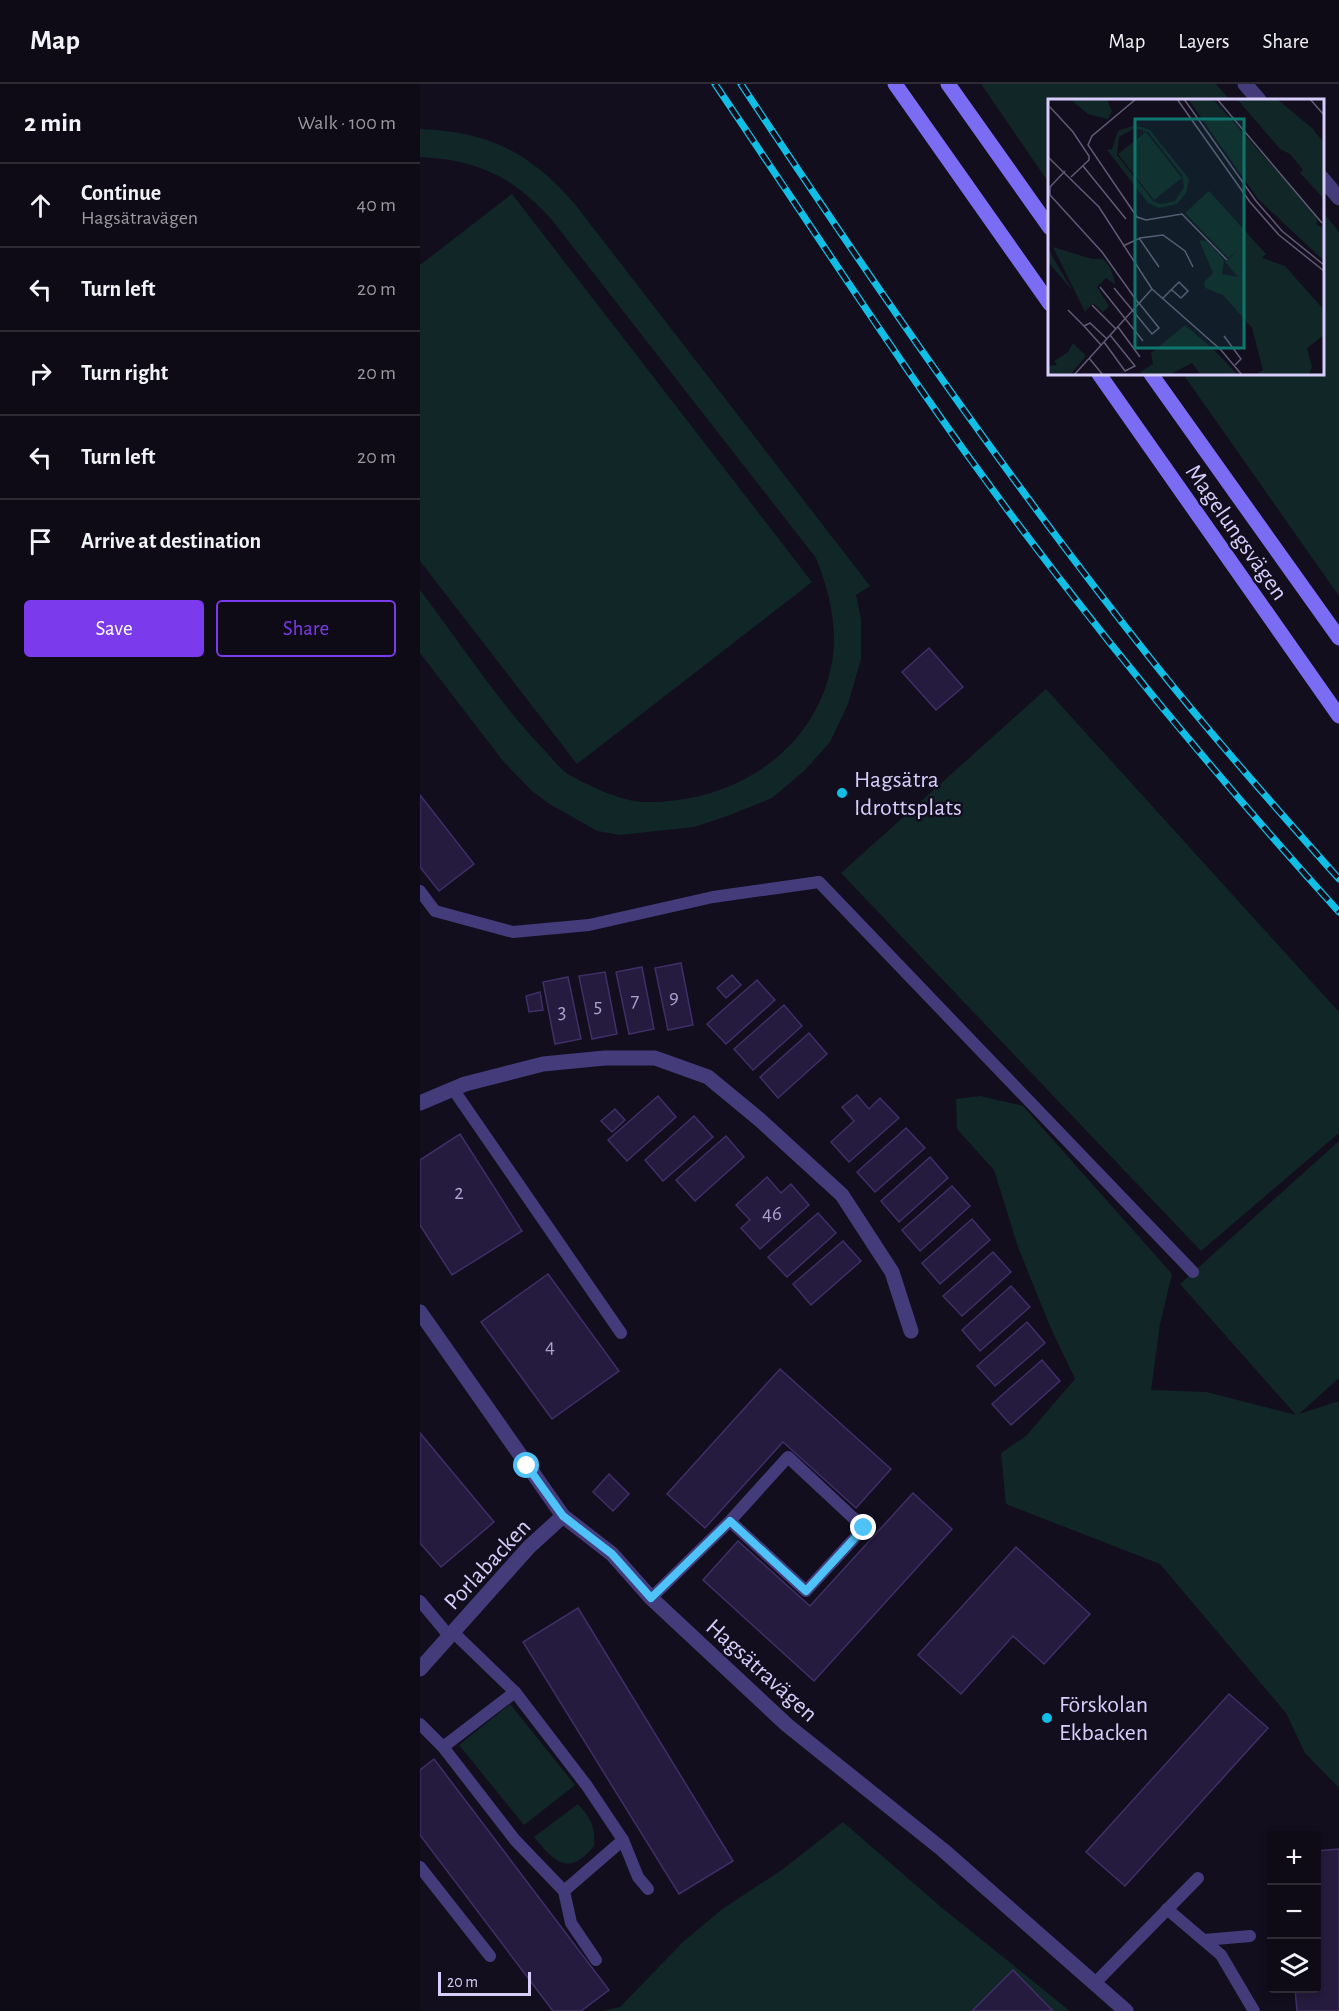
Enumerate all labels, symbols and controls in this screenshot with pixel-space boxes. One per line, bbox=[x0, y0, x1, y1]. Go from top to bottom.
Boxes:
text: Map bbox=[30, 27, 80, 55]
text: Map bbox=[1109, 31, 1145, 52]
text: Layers bbox=[1178, 31, 1229, 52]
text: Share bbox=[1262, 31, 1309, 52]
inset map bbox=[1048, 99, 1324, 375]
text: 2 min bbox=[24, 110, 82, 136]
text: Walk · 100 m bbox=[297, 113, 396, 133]
text: Continue bbox=[81, 182, 161, 204]
icon: ahead bbox=[24, 189, 57, 222]
text: 40 m bbox=[357, 195, 396, 215]
text: Hagsätravägen bbox=[81, 208, 198, 228]
icon: left bbox=[24, 273, 57, 306]
text: Turn left bbox=[81, 278, 155, 300]
text: 20 m bbox=[357, 279, 396, 299]
icon: right bbox=[24, 357, 57, 390]
text: Turn right bbox=[81, 362, 168, 384]
text: 20 m bbox=[357, 363, 396, 383]
icon: left bbox=[24, 441, 57, 474]
text: Turn left bbox=[81, 446, 155, 468]
text: 20 m bbox=[357, 447, 396, 467]
street label: Magelungsvägen bbox=[1181, 460, 1292, 605]
icon: arrive bbox=[24, 525, 57, 558]
text: Arrive at destination bbox=[81, 530, 261, 552]
button: Save bbox=[24, 600, 204, 657]
button: Share bbox=[216, 600, 396, 657]
place label: Hagsätra Idrottsplats bbox=[854, 768, 962, 820]
marker: Hagsätra Idrottsplats bbox=[835, 786, 849, 800]
house number: 9 bbox=[669, 986, 679, 1007]
house number: 7 bbox=[631, 990, 640, 1011]
house number: 5 bbox=[594, 995, 602, 1016]
house number: 3 bbox=[558, 1001, 566, 1022]
house number: 2 bbox=[454, 1182, 464, 1203]
house number: 46 bbox=[762, 1203, 782, 1224]
house number: 4 bbox=[545, 1336, 555, 1357]
route start bbox=[513, 1452, 539, 1478]
route end bbox=[850, 1514, 876, 1540]
street label: Porlabacken bbox=[440, 1515, 536, 1615]
street label: Hagsätravägen bbox=[701, 1615, 822, 1727]
place label: Förskolan Ekbacken bbox=[1059, 1693, 1148, 1745]
marker: Förskolan Ekbacken bbox=[1040, 1711, 1054, 1725]
map controls bbox=[1267, 1831, 1321, 1993]
button: + bbox=[1267, 1831, 1321, 1885]
button: − bbox=[1267, 1885, 1321, 1939]
button: layers bbox=[1267, 1939, 1321, 1993]
scale bar bbox=[438, 1969, 531, 1996]
text: 20 m bbox=[447, 1974, 478, 1990]

